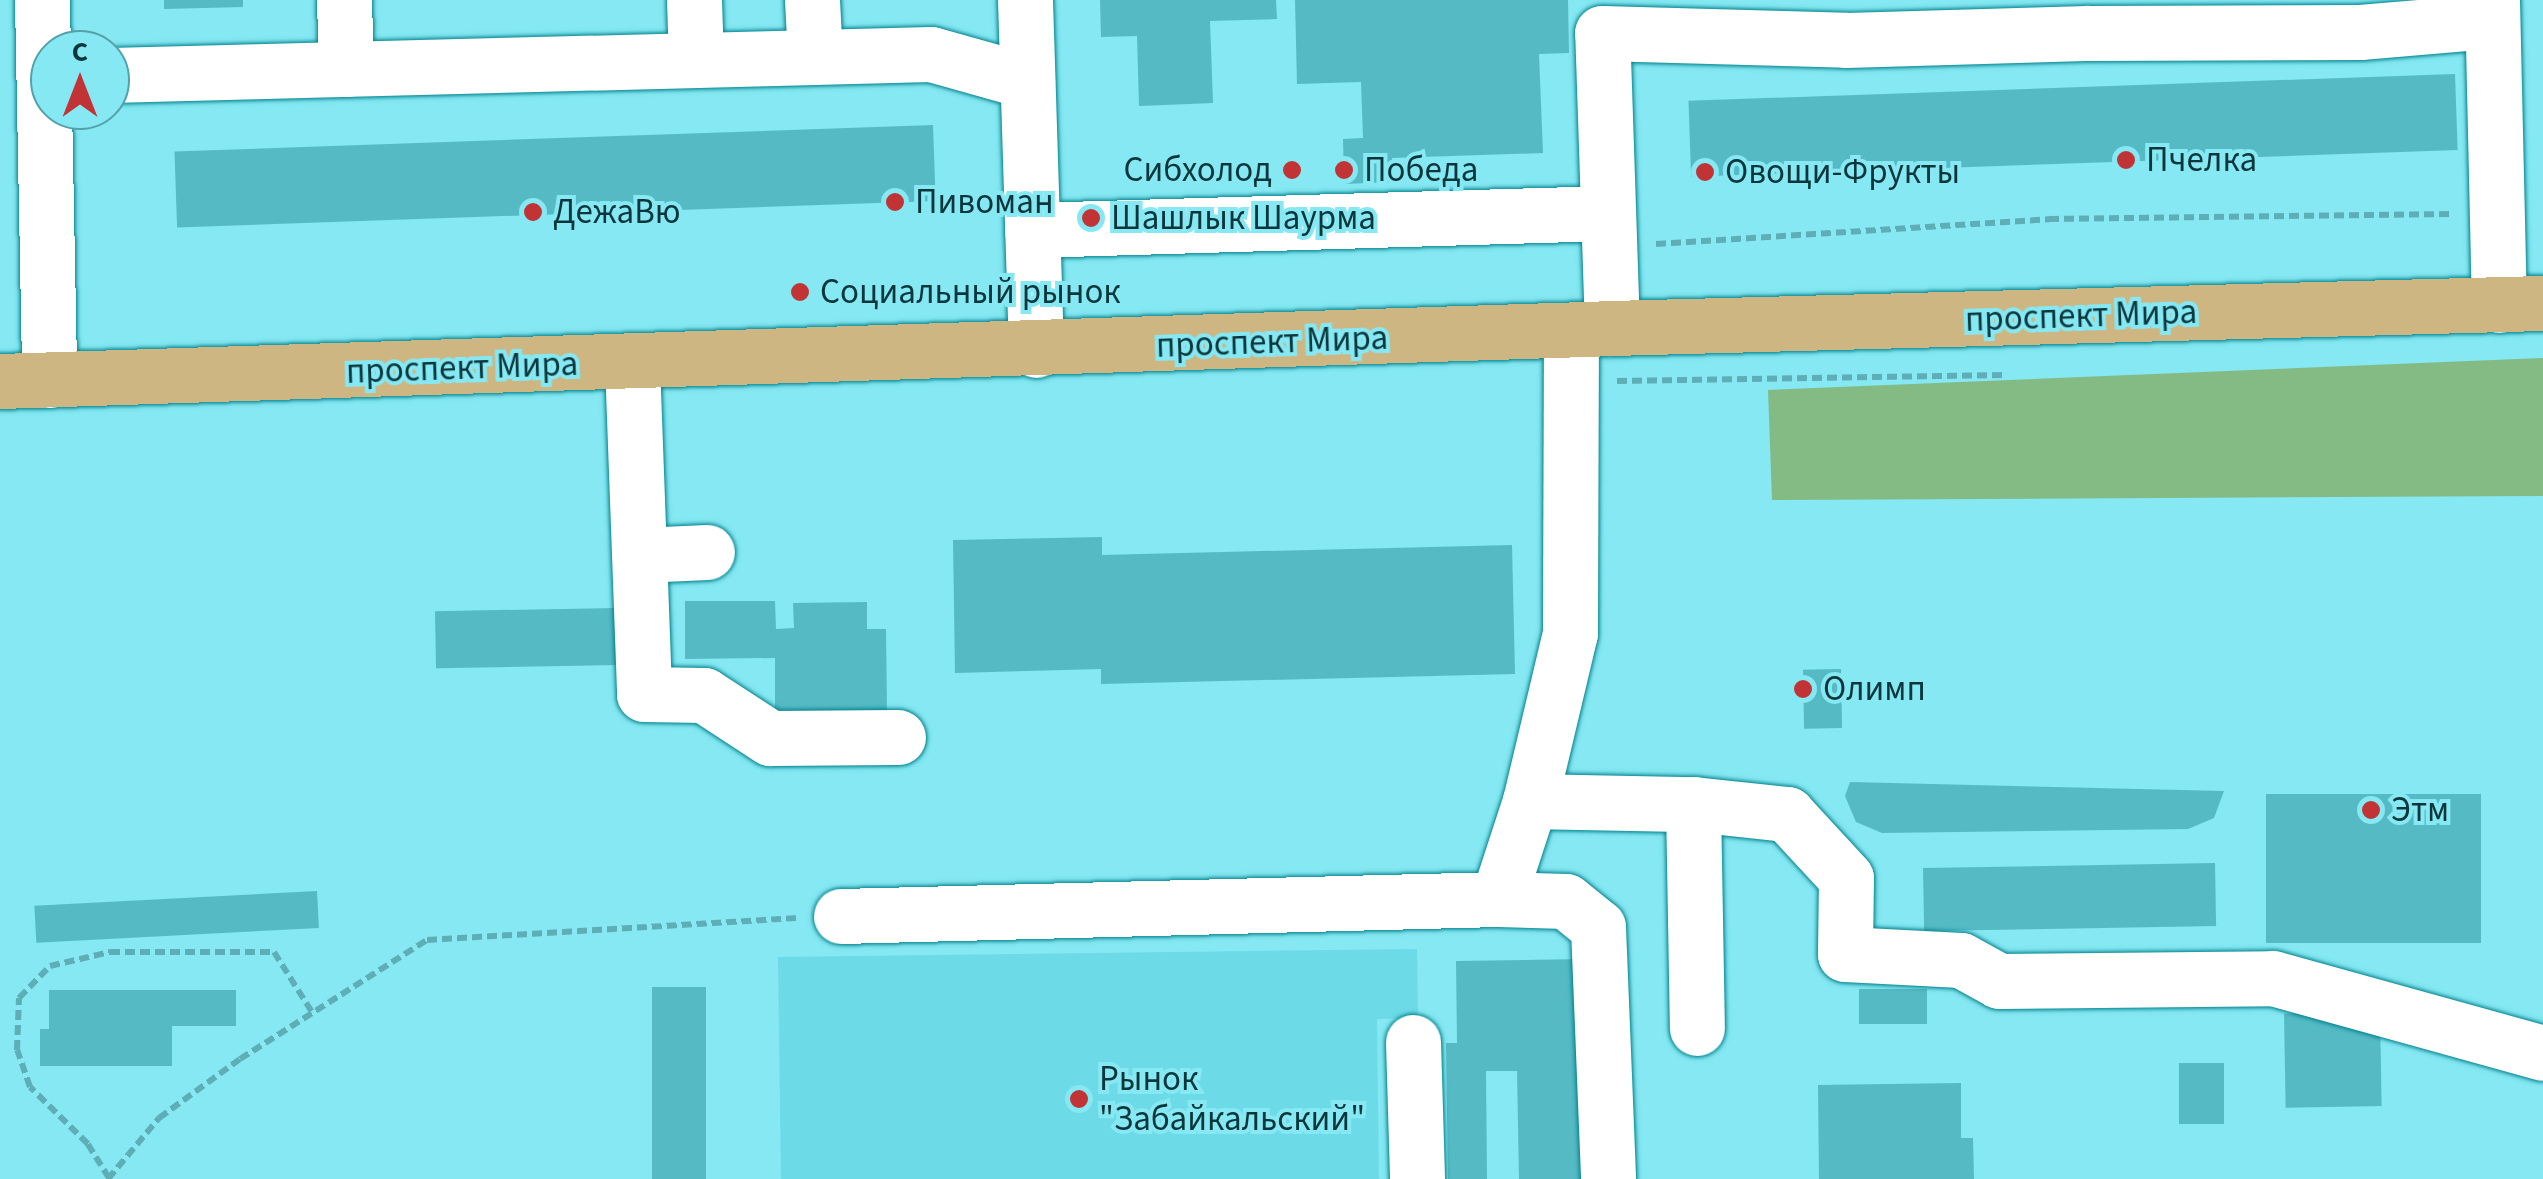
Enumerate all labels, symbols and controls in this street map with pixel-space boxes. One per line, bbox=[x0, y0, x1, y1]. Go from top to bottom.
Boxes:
north arrow bbox=[30, 30, 130, 130]
text: С bbox=[72, 32, 88, 72]
place label: Пчелка bbox=[2146, 139, 2257, 181]
place label: Сибхолод bbox=[1124, 149, 1272, 191]
place label: Победа bbox=[1364, 149, 1478, 191]
marker: Пчелка bbox=[2115, 149, 2137, 171]
place label: Овощи-Фрукты bbox=[1725, 151, 1960, 193]
marker: Сибхолод bbox=[1281, 159, 1303, 181]
marker: Победа bbox=[1333, 159, 1355, 181]
marker: Овощи-Фрукты bbox=[1694, 161, 1716, 183]
place label: Пивоман bbox=[915, 181, 1054, 223]
place label: ДежаВю bbox=[553, 191, 681, 233]
marker: Пивоман bbox=[884, 191, 906, 213]
place label: Шашлык Шаурма bbox=[1111, 197, 1376, 239]
marker: ДежаВю bbox=[522, 201, 544, 223]
marker: Шашлык Шаурма bbox=[1080, 207, 1102, 229]
place label: Социальный рынок bbox=[820, 271, 1121, 313]
marker: Социальный рынок bbox=[789, 281, 811, 303]
street label: проспект Мира bbox=[1964, 291, 2198, 341]
street label: проспект Мира bbox=[1155, 317, 1389, 367]
street label: проспект Мира bbox=[345, 343, 579, 393]
place label: Олимп bbox=[1823, 668, 1926, 710]
marker: Олимп bbox=[1792, 678, 1814, 700]
place label: Этм bbox=[2391, 789, 2449, 831]
marker: Этм bbox=[2360, 799, 2382, 821]
place label: Рынок "Забайкальский" bbox=[1099, 1058, 1365, 1140]
marker: Рынок "Забайкальский" bbox=[1068, 1088, 1090, 1110]

